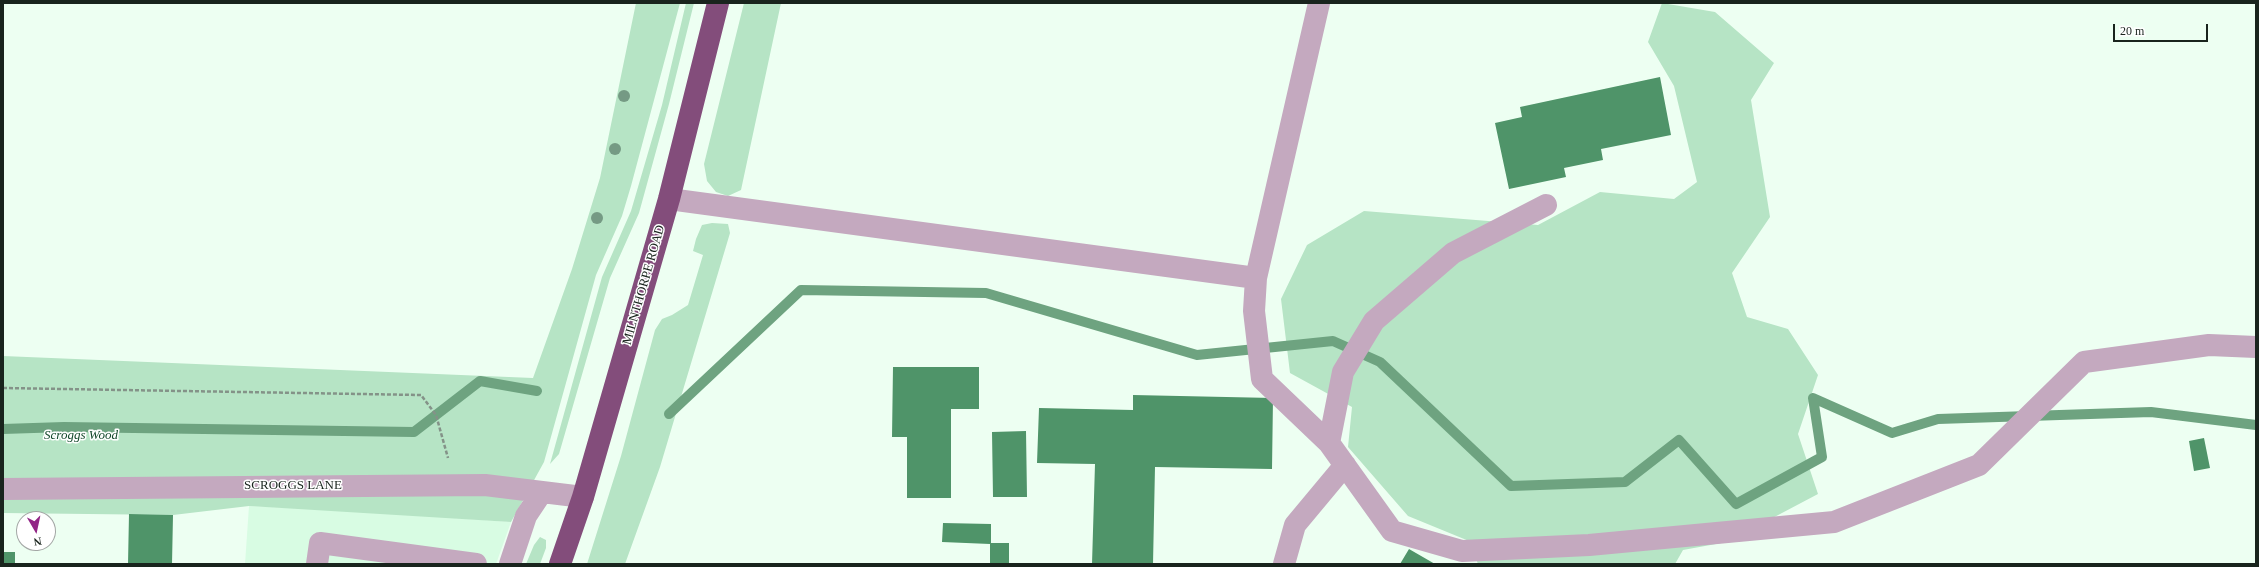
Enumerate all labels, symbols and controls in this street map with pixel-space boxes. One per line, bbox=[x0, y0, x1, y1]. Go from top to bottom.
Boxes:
scale bar bbox=[2115, 16, 2210, 42]
text: 20 m bbox=[2120, 24, 2144, 38]
street label: MILNTHORPE ROAD bbox=[619, 223, 669, 347]
park label: Scroggs Wood bbox=[44, 428, 118, 444]
street label: SCROGGS LANE bbox=[244, 478, 342, 494]
north arrow bbox=[16, 511, 56, 551]
text: N bbox=[33, 535, 43, 548]

